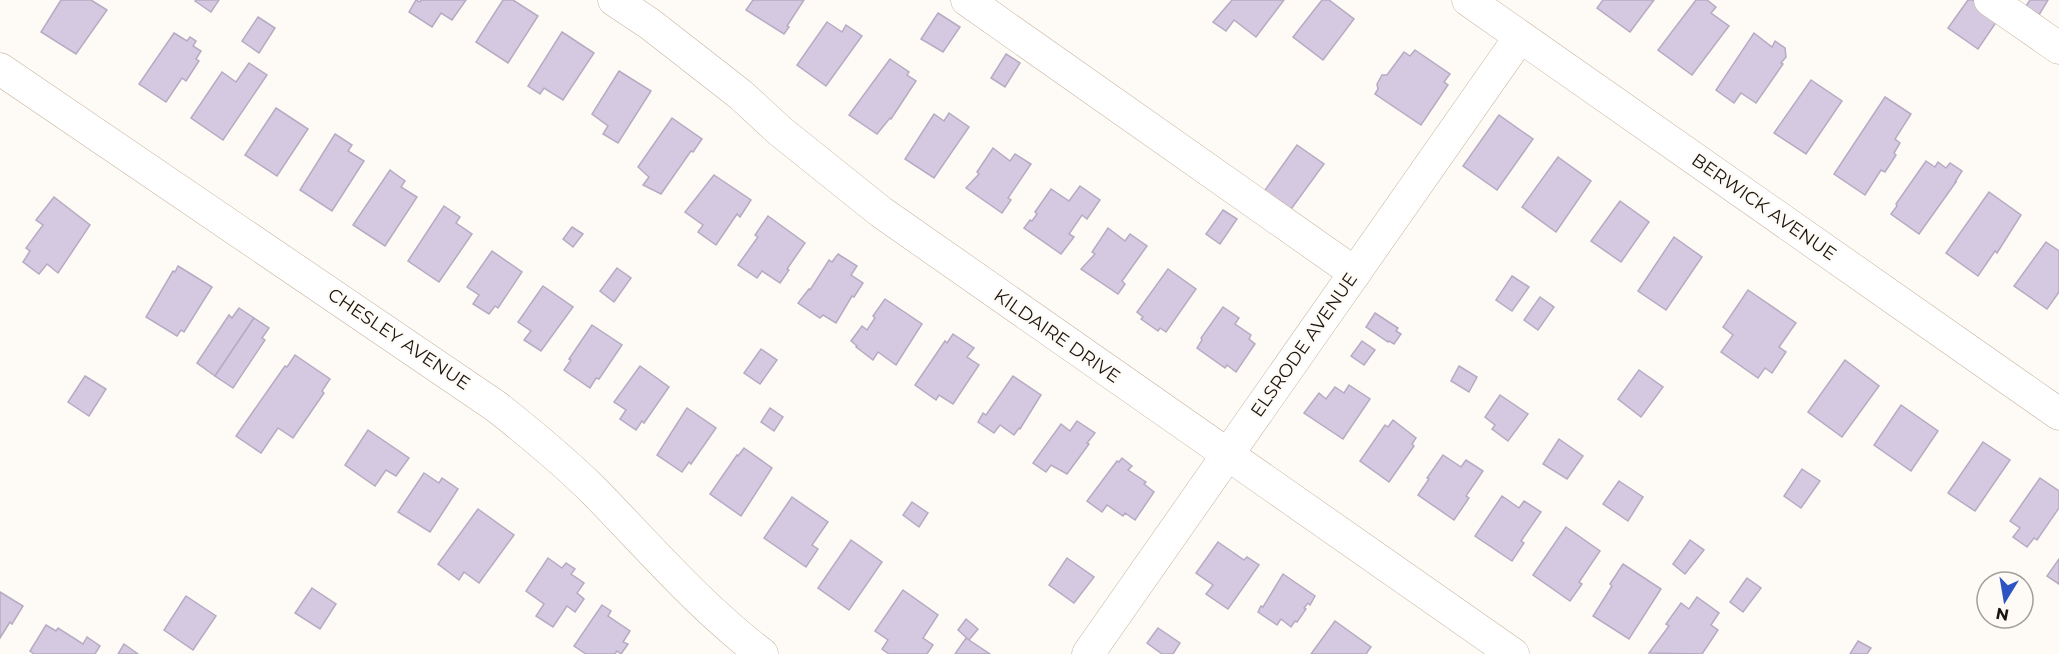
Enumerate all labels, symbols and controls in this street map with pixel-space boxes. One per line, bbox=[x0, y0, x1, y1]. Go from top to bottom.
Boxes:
street label: BERWICK AVENUE bbox=[1687, 149, 1841, 265]
street label: ELSRODE AVENUE bbox=[1246, 269, 1362, 421]
street label: CHESLEY AVENUE bbox=[324, 283, 474, 395]
street label: KILDAIRE DRIVE bbox=[990, 284, 1124, 388]
north arrow bbox=[1975, 570, 2035, 630]
text: N bbox=[1994, 604, 2010, 625]

